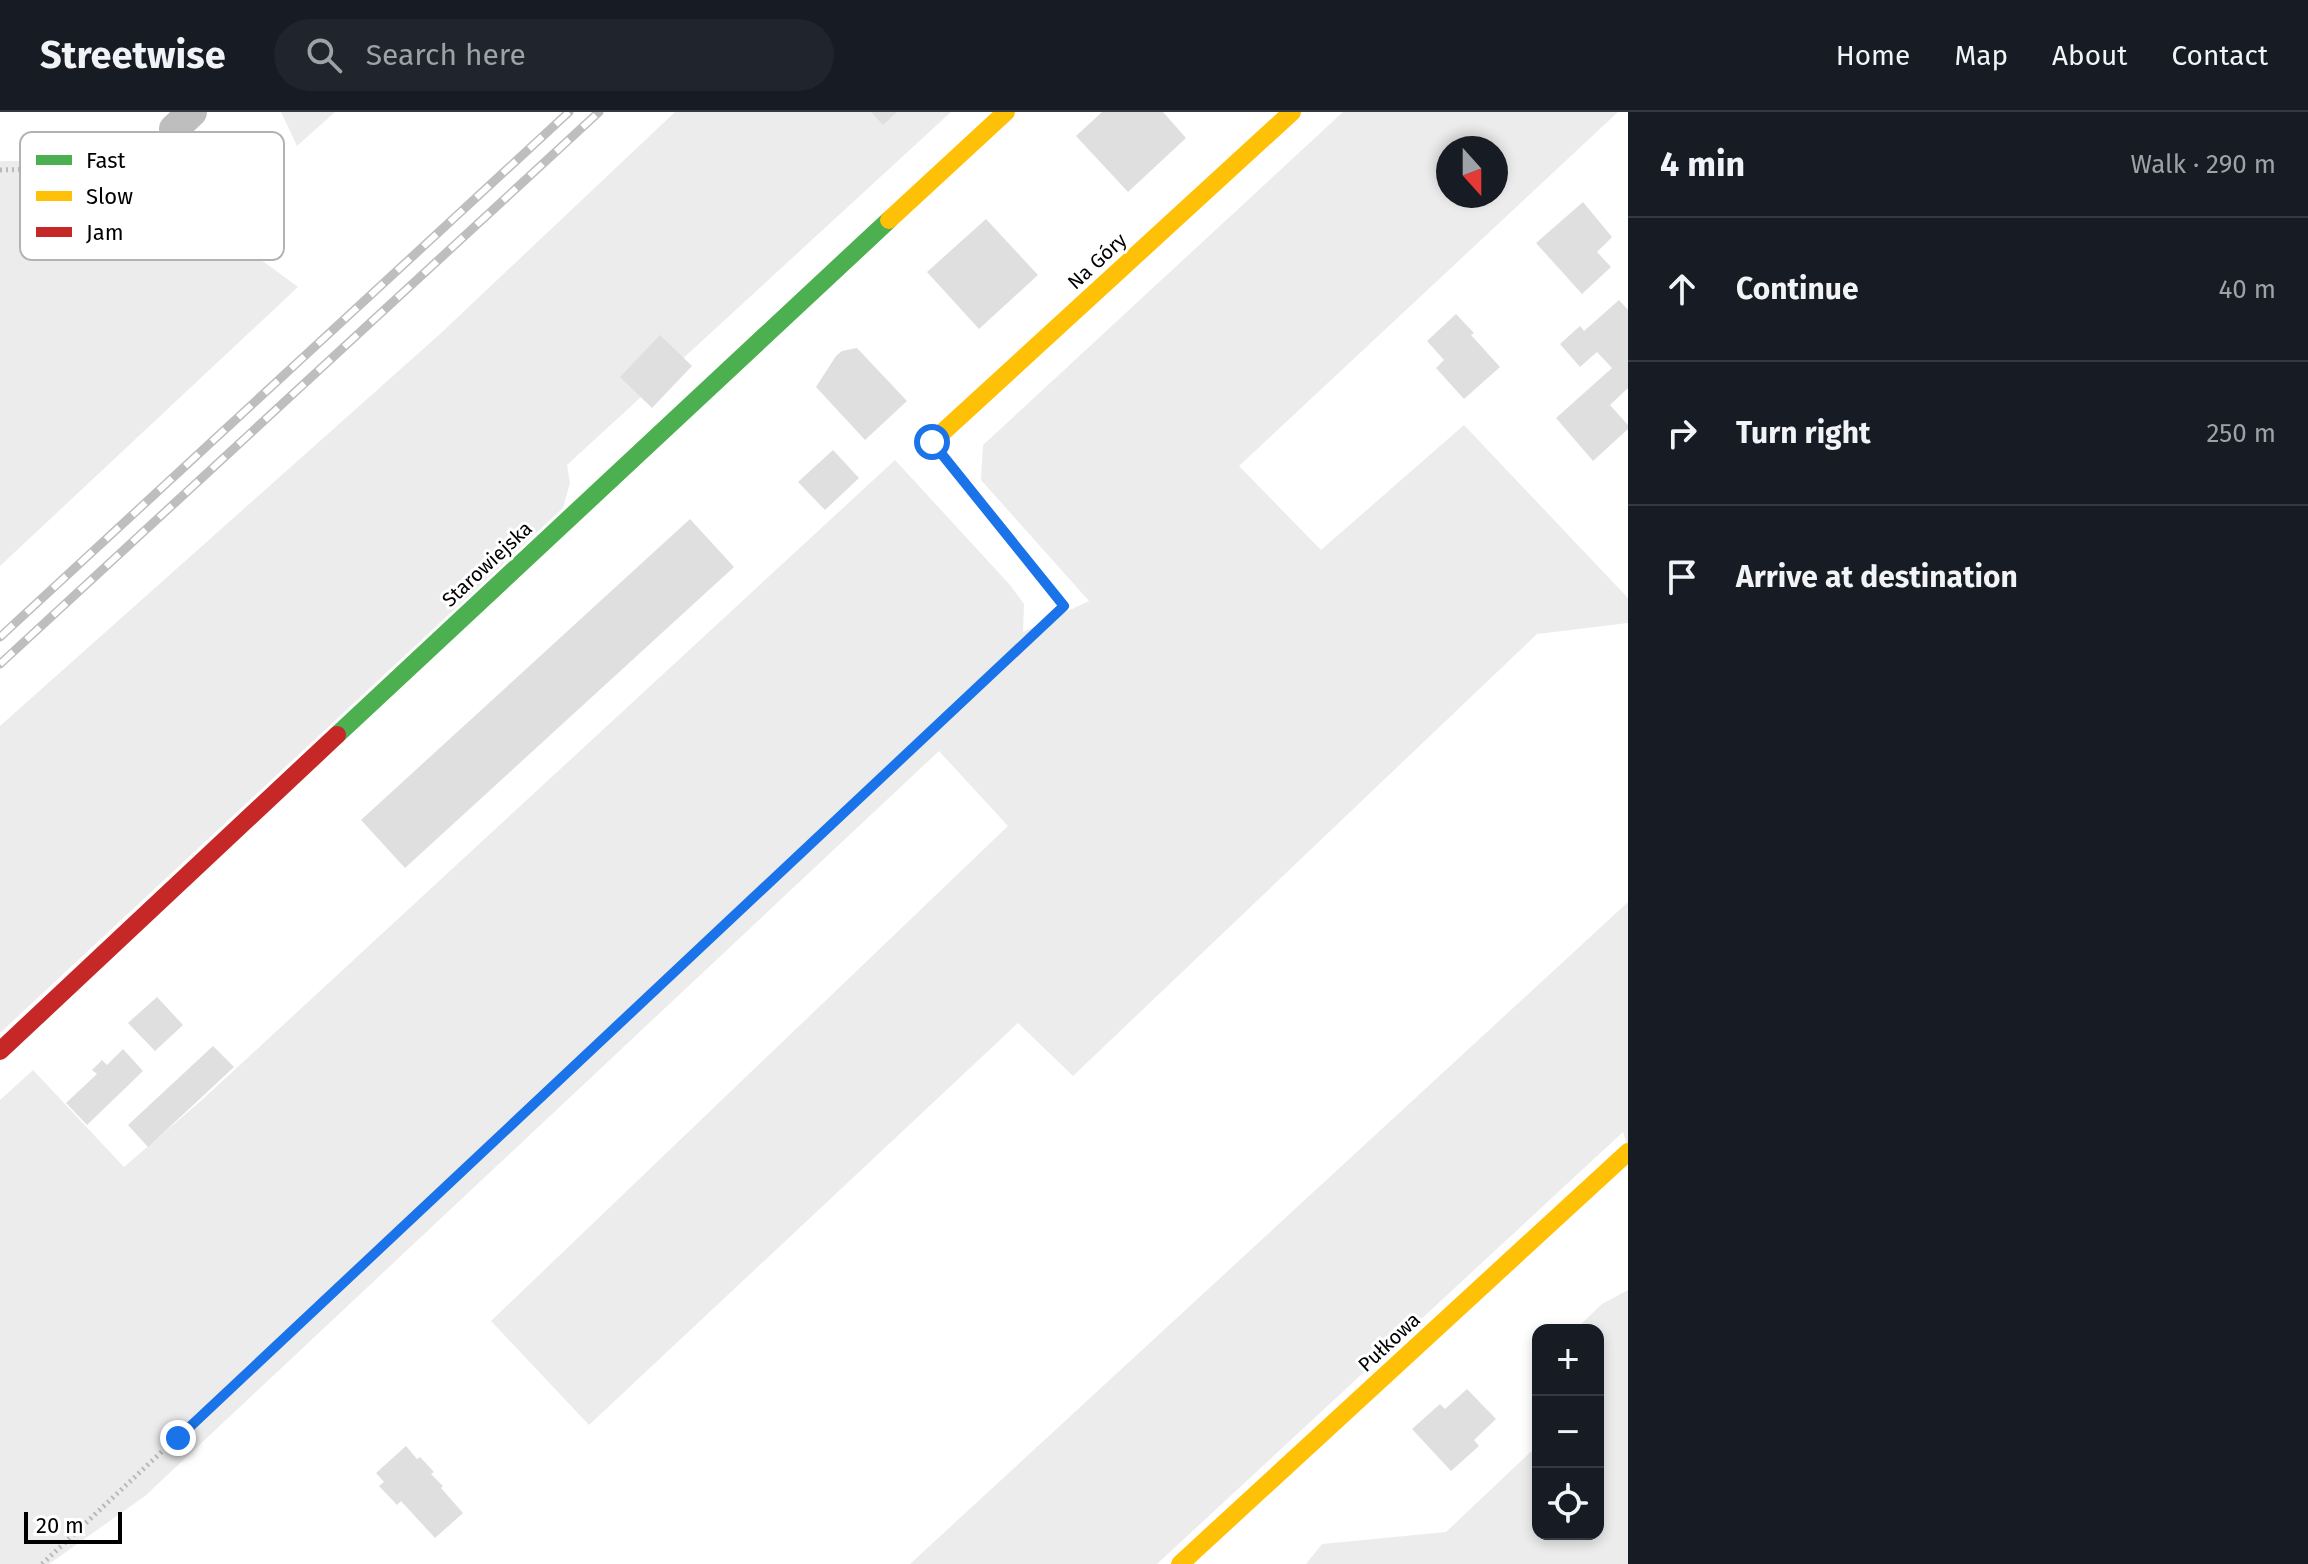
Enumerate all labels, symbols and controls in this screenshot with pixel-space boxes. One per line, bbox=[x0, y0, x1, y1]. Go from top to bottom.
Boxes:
search box bbox=[274, 19, 834, 91]
text: Streetwise bbox=[40, 32, 226, 78]
icon: search bbox=[302, 33, 346, 77]
text: Search here bbox=[366, 37, 526, 73]
text: Home bbox=[1836, 39, 1910, 72]
text: Map bbox=[1954, 39, 2008, 72]
text: About bbox=[2052, 39, 2127, 72]
text: Contact bbox=[2171, 39, 2268, 72]
legend bbox=[20, 132, 284, 260]
north arrow bbox=[1436, 136, 1508, 208]
text: 4 min bbox=[1660, 144, 1745, 185]
text: Fast bbox=[86, 147, 126, 174]
text: Walk · 290 m bbox=[2131, 149, 2276, 180]
text: Slow bbox=[86, 183, 133, 210]
text: Jam bbox=[86, 219, 124, 246]
street label: Na Góry bbox=[1063, 228, 1132, 294]
icon: ahead bbox=[1660, 267, 1704, 311]
text: Continue bbox=[1736, 271, 1859, 307]
text: 40 m bbox=[2218, 274, 2276, 305]
icon: right bbox=[1660, 411, 1704, 455]
text: Turn right bbox=[1736, 415, 1871, 451]
text: 250 m bbox=[2206, 418, 2276, 449]
route start bbox=[914, 424, 950, 460]
street label: Starowiejska bbox=[437, 516, 537, 612]
icon: arrive bbox=[1660, 555, 1704, 599]
text: Arrive at destination bbox=[1736, 559, 2018, 595]
street label: Pułkowa bbox=[1353, 1307, 1425, 1377]
map controls bbox=[1532, 1324, 1604, 1540]
button: + bbox=[1532, 1324, 1604, 1396]
button: − bbox=[1532, 1396, 1604, 1468]
route end bbox=[160, 1420, 196, 1456]
button: locate bbox=[1532, 1468, 1604, 1540]
scale bar bbox=[24, 1508, 122, 1544]
text: 20 m bbox=[36, 1512, 84, 1539]

